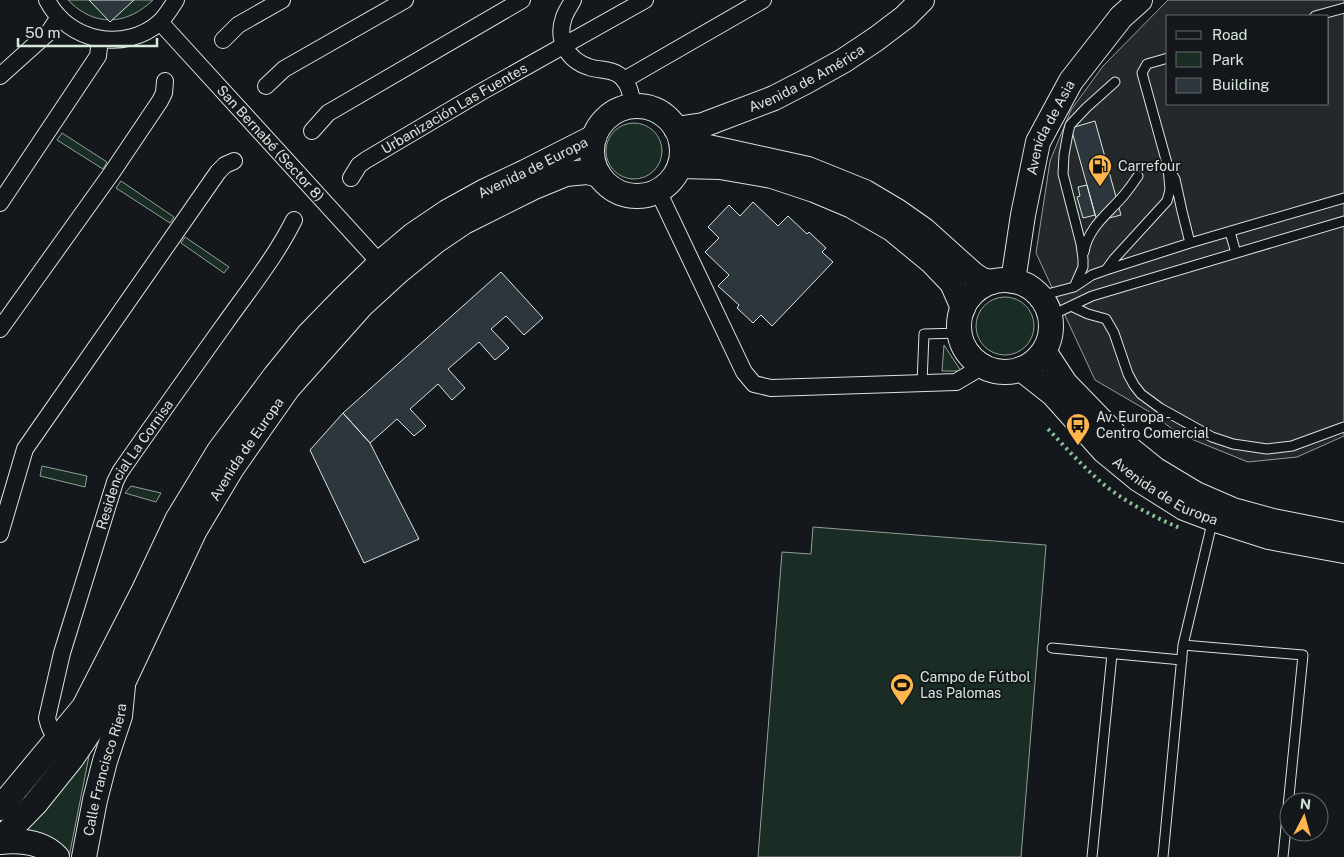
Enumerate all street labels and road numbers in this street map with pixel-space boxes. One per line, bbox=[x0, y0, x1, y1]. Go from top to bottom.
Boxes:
street label: Avenida de América bbox=[746, 41, 867, 115]
street label: Urbanización Las Fuentes bbox=[378, 60, 530, 157]
street label: Avenida de Asia bbox=[1023, 78, 1078, 176]
street label: San Bernabé (Sector 8) bbox=[214, 82, 327, 204]
street label: Avenida de Europa bbox=[475, 134, 590, 201]
street label: Avenida de Europa bbox=[206, 395, 287, 503]
street label: Residencial La Cornisa bbox=[93, 397, 176, 531]
street label: Avenida de Europa bbox=[1109, 453, 1220, 528]
street label: Calle Francisco Riera bbox=[80, 703, 129, 837]

